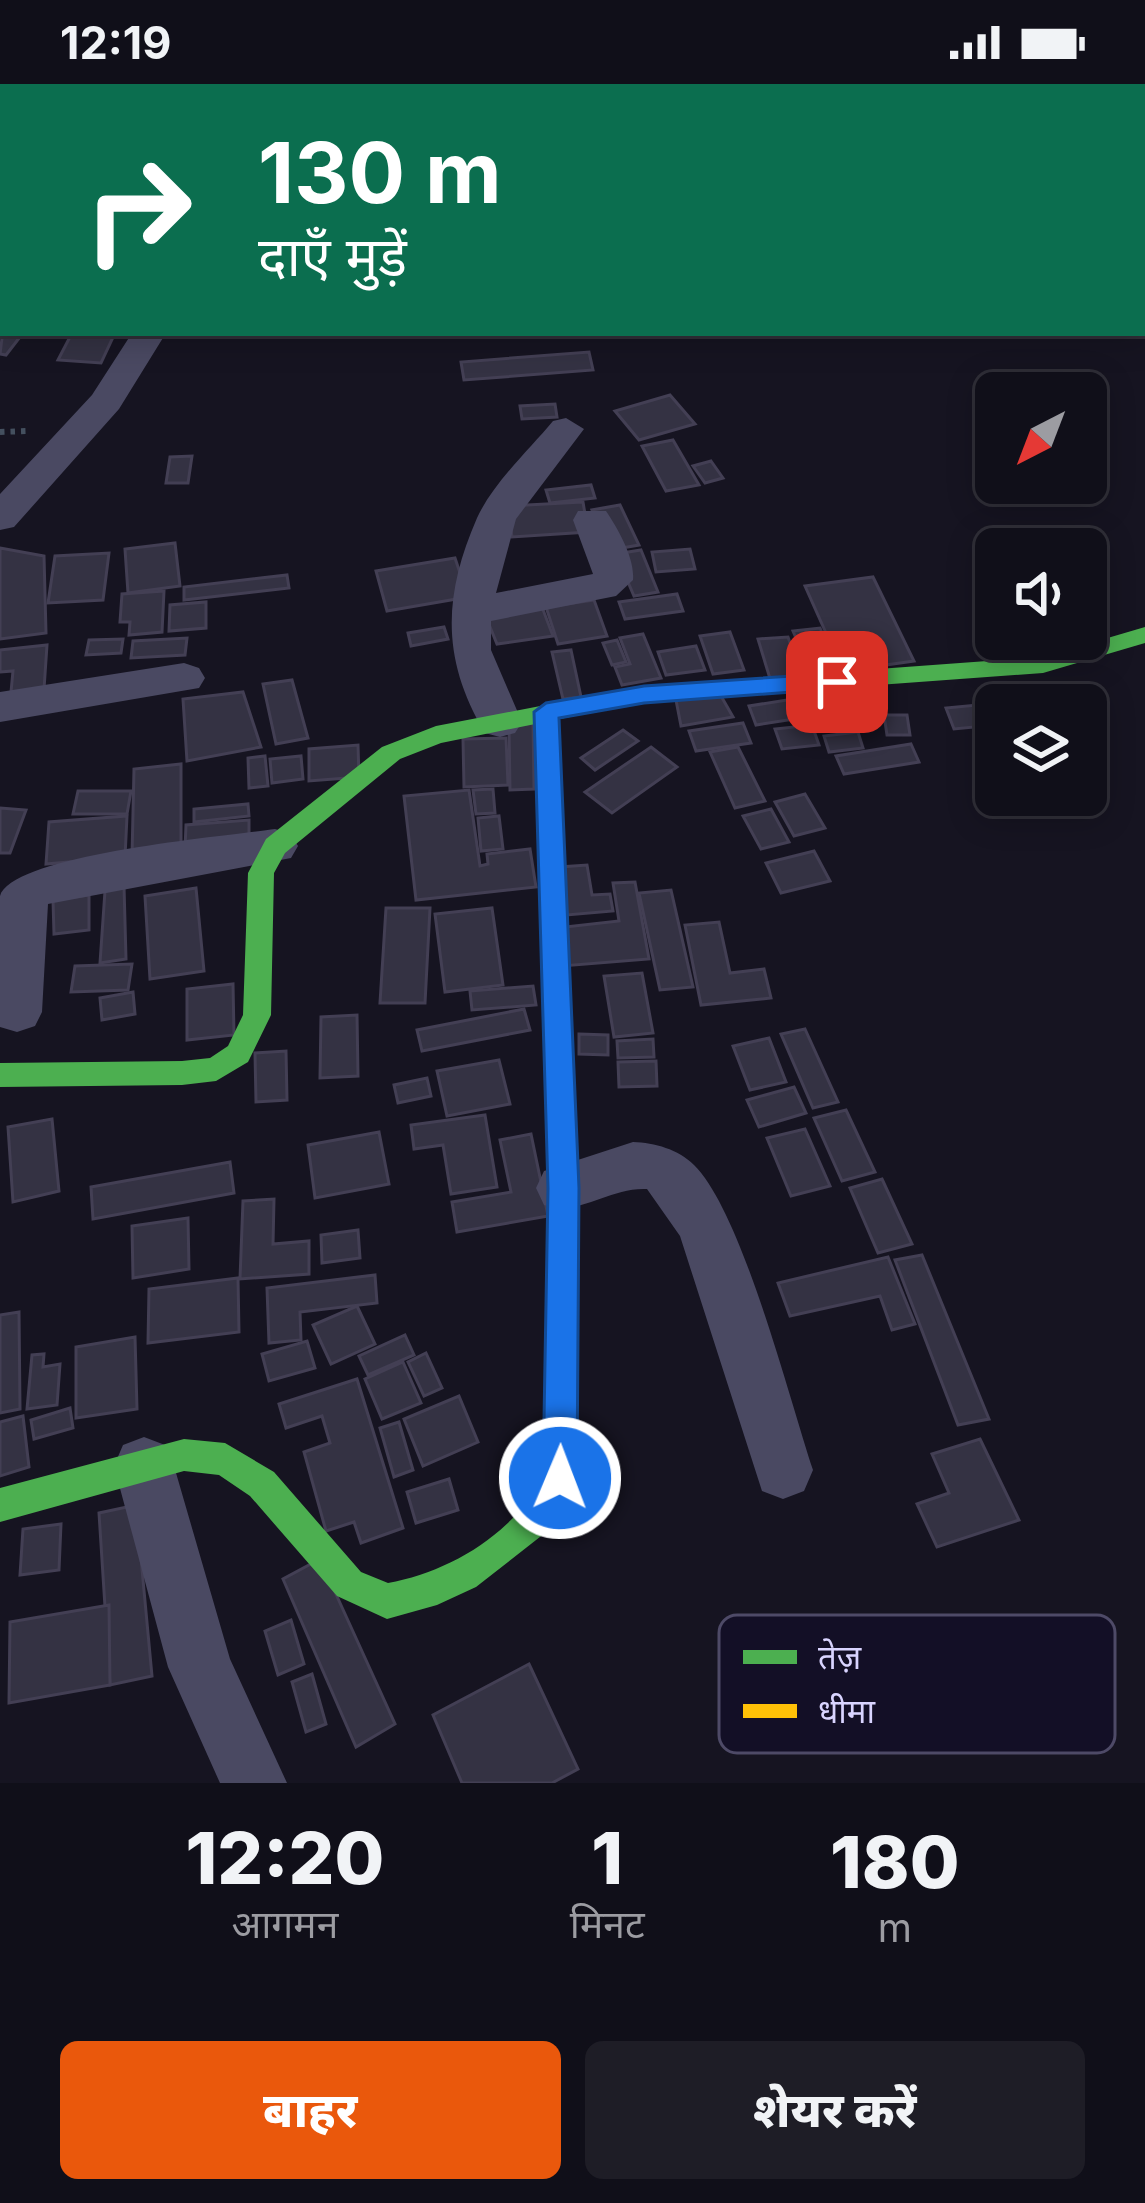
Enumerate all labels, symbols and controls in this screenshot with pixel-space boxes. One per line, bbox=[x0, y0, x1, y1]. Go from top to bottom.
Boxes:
text: 12:19 bbox=[60, 15, 171, 70]
text: 130 m bbox=[258, 122, 502, 223]
icon: right bbox=[60, 132, 216, 288]
text: दाएँ मुड़ें bbox=[258, 224, 407, 289]
north arrow bbox=[975, 372, 1107, 504]
map controls bbox=[975, 372, 1107, 816]
button: sound bbox=[975, 528, 1107, 660]
pin bbox=[786, 631, 888, 733]
icon: arrive bbox=[804, 649, 870, 715]
button: layers bbox=[975, 684, 1107, 816]
position arrow bbox=[497, 1415, 623, 1541]
legend bbox=[719, 1615, 1115, 1753]
text: तेज़ bbox=[818, 1637, 862, 1677]
text: धीमा bbox=[818, 1691, 877, 1731]
text: 12:20 bbox=[186, 1814, 384, 1901]
text: 1 bbox=[591, 1814, 623, 1901]
text: 180 bbox=[830, 1818, 959, 1905]
text: आगमन bbox=[232, 1900, 338, 1947]
text: मिनट bbox=[570, 1900, 645, 1947]
text: m bbox=[878, 1904, 912, 1951]
button: बाहर bbox=[60, 2041, 561, 2179]
button: शेयर करें bbox=[585, 2041, 1085, 2179]

